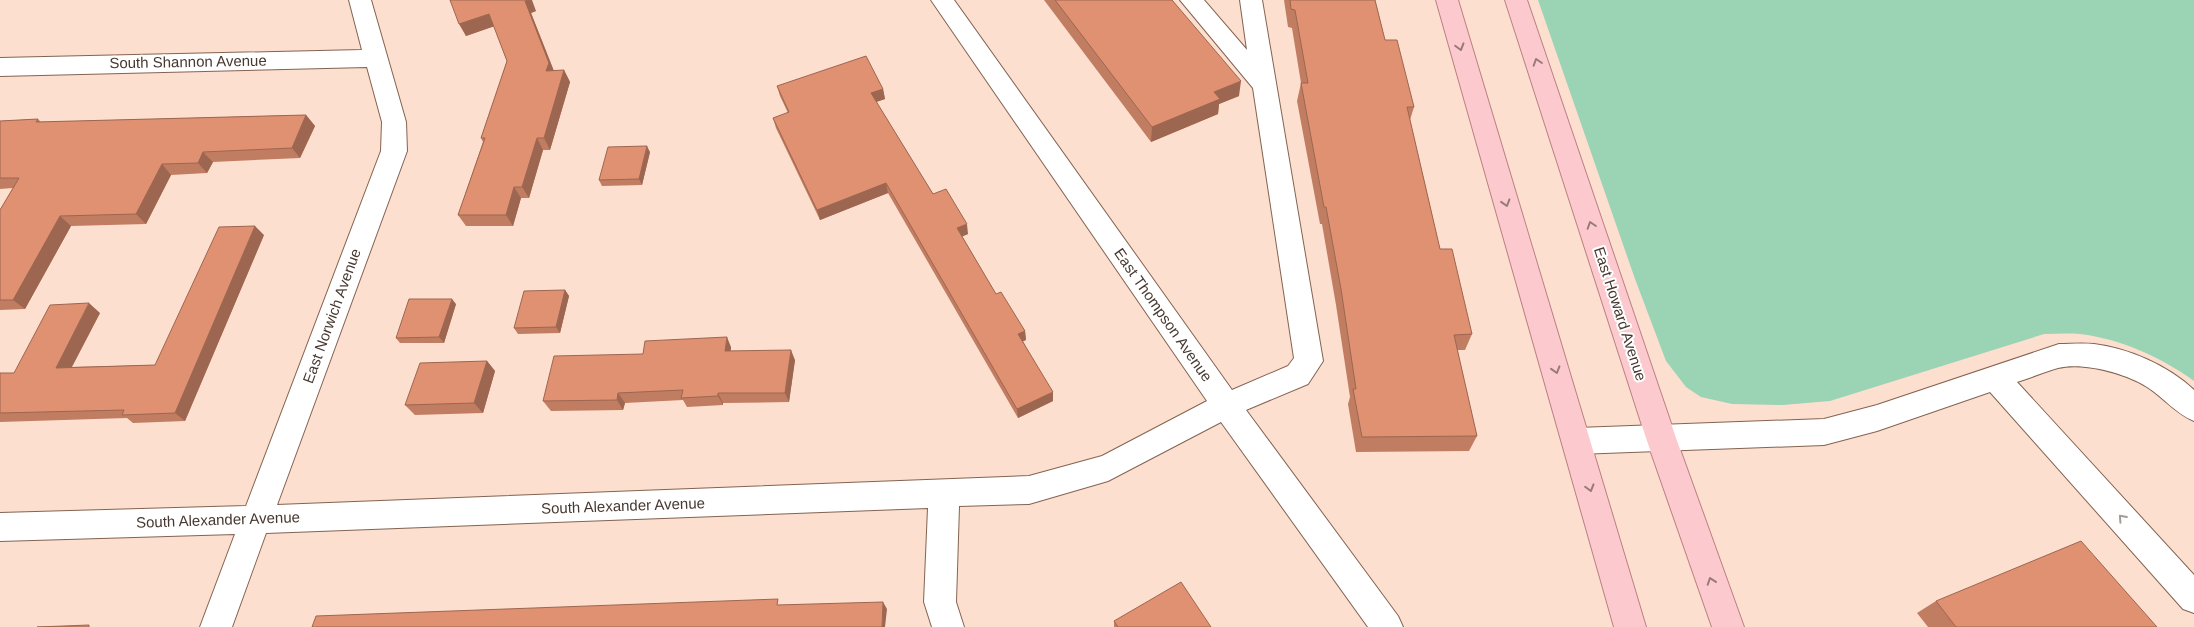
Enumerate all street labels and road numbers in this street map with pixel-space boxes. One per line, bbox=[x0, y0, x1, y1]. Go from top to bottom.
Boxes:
street label: South Shannon Avenue bbox=[109, 52, 267, 71]
street label: East Thompson Avenue bbox=[1111, 245, 1216, 385]
street label: East Howard Avenue bbox=[1591, 245, 1650, 383]
street label: East Norwich Avenue bbox=[299, 246, 364, 386]
street label: South Alexander Avenue bbox=[541, 494, 705, 517]
street label: South Alexander Avenue bbox=[136, 508, 300, 531]

